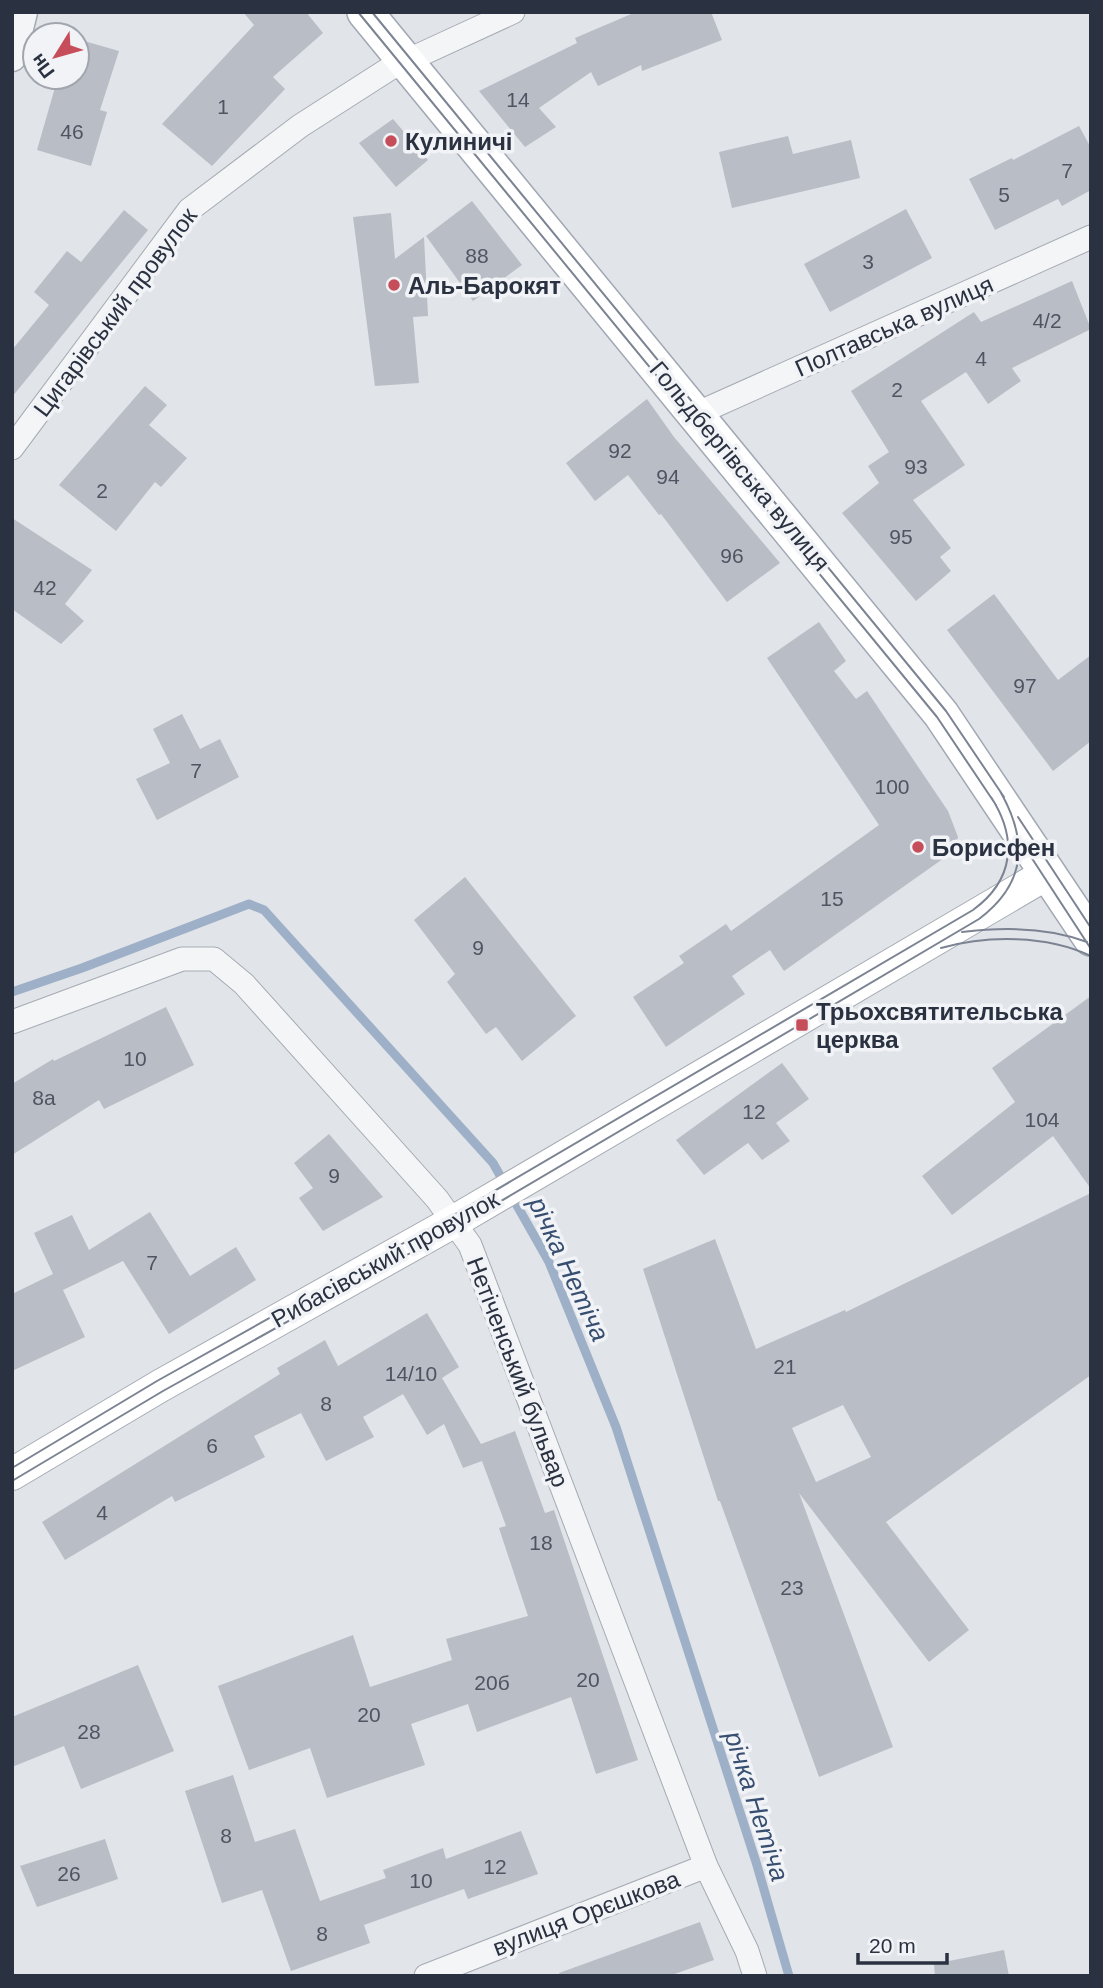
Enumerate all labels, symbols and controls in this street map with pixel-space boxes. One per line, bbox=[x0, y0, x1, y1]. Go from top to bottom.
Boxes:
north arrow bbox=[21, 21, 91, 91]
text: Пн bbox=[27, 50, 59, 82]
house number: 14 bbox=[506, 88, 530, 111]
house number: 1 bbox=[217, 95, 229, 118]
house number: 46 bbox=[60, 120, 84, 143]
place label: Кулиничі bbox=[405, 128, 513, 155]
marker: Кулиничі bbox=[383, 133, 399, 149]
house number: 7 bbox=[1061, 159, 1073, 182]
house number: 5 bbox=[998, 183, 1010, 206]
street label: Цигарівський провулок bbox=[28, 202, 202, 422]
house number: 88 bbox=[465, 244, 489, 267]
house number: 3 bbox=[862, 250, 874, 273]
street label: Полтавська вулиця bbox=[791, 270, 997, 382]
place label: Аль-Барокят bbox=[408, 272, 561, 299]
marker: Аль-Барокят bbox=[386, 277, 402, 293]
house number: 4/2 bbox=[1032, 309, 1062, 332]
house number: 4 bbox=[975, 347, 987, 370]
street label: Гольдбергівська вулиця bbox=[645, 356, 835, 576]
house number: 2 bbox=[891, 378, 903, 401]
house number: 92 bbox=[608, 439, 632, 462]
house number: 93 bbox=[904, 455, 928, 478]
house number: 94 bbox=[656, 465, 680, 488]
house number: 2 bbox=[96, 479, 108, 502]
house number: 95 bbox=[889, 525, 913, 548]
house number: 96 bbox=[720, 544, 744, 567]
house number: 42 bbox=[33, 576, 57, 599]
house number: 97 bbox=[1013, 674, 1037, 697]
house number: 7 bbox=[190, 759, 202, 782]
house number: 100 bbox=[874, 775, 910, 798]
place label: Борисфен bbox=[932, 834, 1055, 861]
marker: Борисфен bbox=[910, 839, 926, 855]
house number: 15 bbox=[820, 887, 844, 910]
house number: 9 bbox=[472, 936, 484, 959]
place label: Трьохсвятительська церква bbox=[816, 998, 1063, 1053]
marker: Трьохсвятительська церква bbox=[794, 1017, 810, 1033]
house number: 10 bbox=[123, 1047, 147, 1070]
house number: 8а bbox=[32, 1086, 56, 1109]
house number: 12 bbox=[742, 1100, 766, 1123]
house number: 104 bbox=[1024, 1108, 1060, 1131]
house number: 9 bbox=[328, 1164, 340, 1187]
street label: Рибасівський провулок bbox=[267, 1185, 504, 1333]
water label: річка Нетіча bbox=[522, 1191, 616, 1346]
house number: 7 bbox=[146, 1251, 158, 1274]
street label: Нетіченський бульвар bbox=[462, 1253, 574, 1491]
house number: 21 bbox=[773, 1355, 797, 1378]
house number: 14/10 bbox=[385, 1362, 437, 1385]
house number: 8 bbox=[320, 1392, 332, 1415]
house number: 6 bbox=[206, 1434, 218, 1457]
house number: 4 bbox=[96, 1501, 108, 1524]
house number: 18 bbox=[529, 1531, 553, 1554]
house number: 23 bbox=[780, 1576, 804, 1599]
house number: 20 bbox=[576, 1668, 600, 1691]
house number: 20б bbox=[474, 1671, 510, 1694]
house number: 20 bbox=[357, 1703, 381, 1726]
house number: 28 bbox=[77, 1720, 101, 1743]
water label: річка Нетіча bbox=[718, 1726, 795, 1885]
house number: 8 bbox=[220, 1824, 232, 1847]
house number: 12 bbox=[483, 1855, 507, 1878]
house number: 26 bbox=[57, 1862, 81, 1885]
street label: вулиця Орєшкова bbox=[489, 1865, 684, 1961]
house number: 10 bbox=[409, 1869, 433, 1892]
house number: 8 bbox=[316, 1922, 328, 1945]
scale bar bbox=[858, 1922, 947, 1966]
text: 20 m bbox=[869, 1934, 916, 1957]

